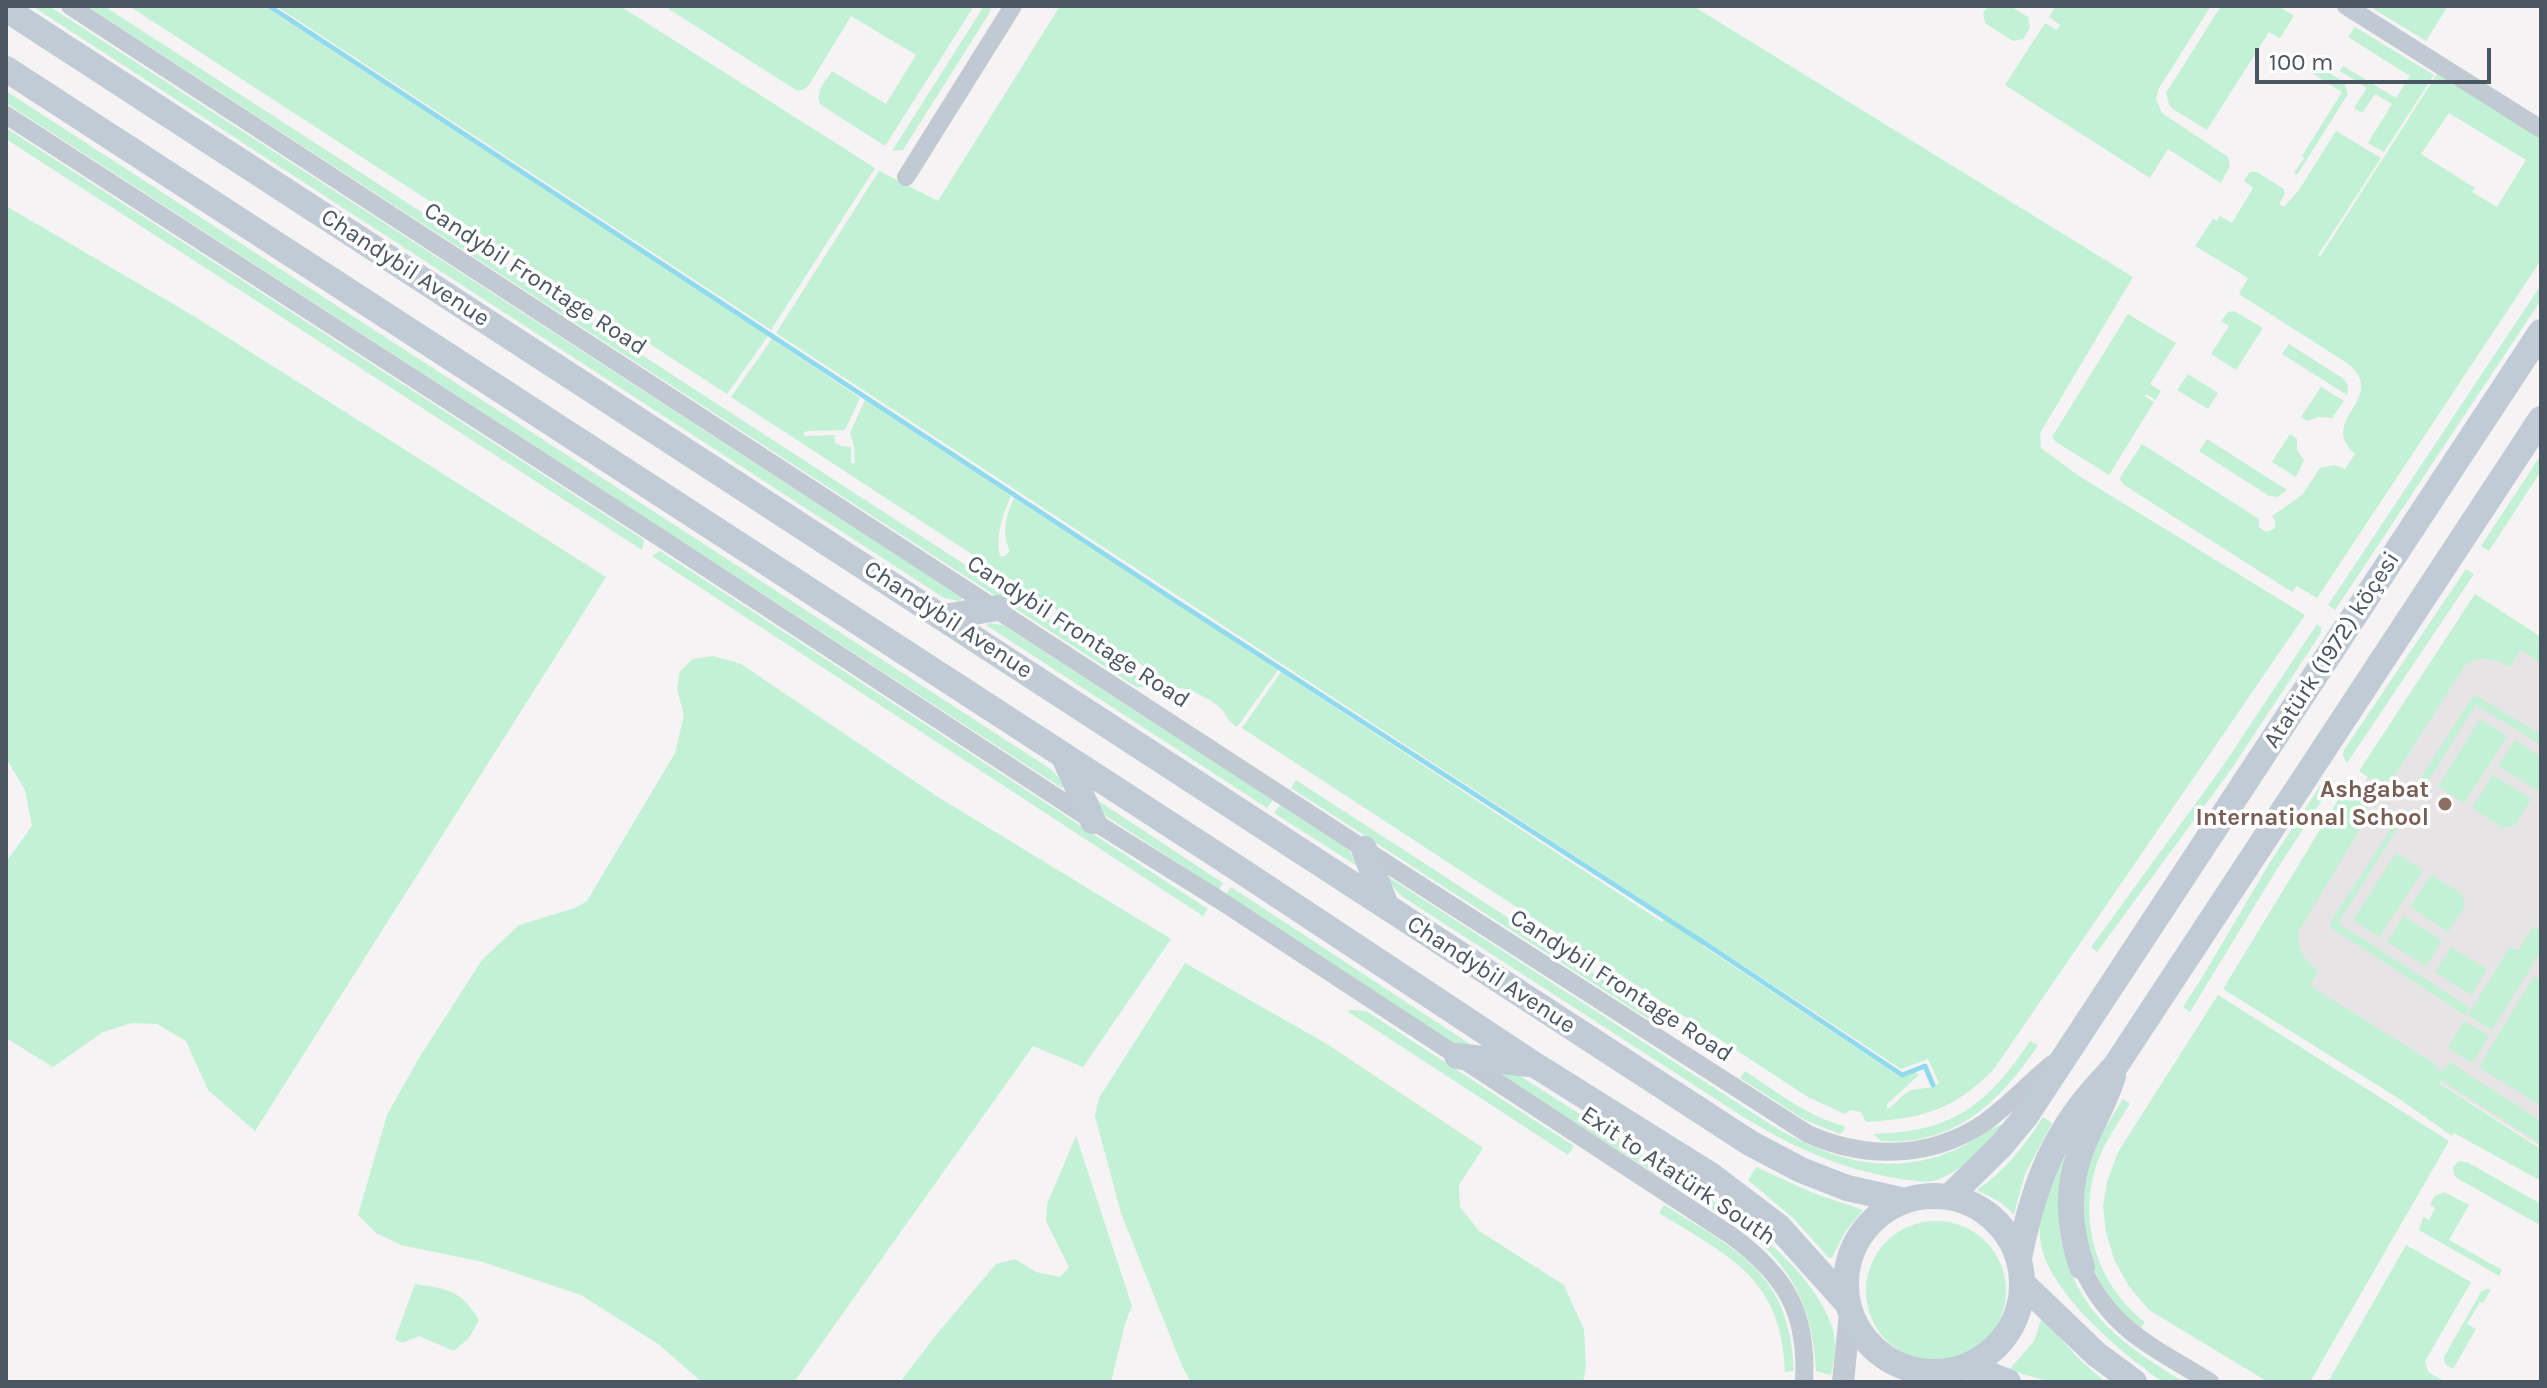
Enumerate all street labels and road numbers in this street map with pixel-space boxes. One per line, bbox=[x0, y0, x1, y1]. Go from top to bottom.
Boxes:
street label: Candybil Frontage Road bbox=[418, 196, 652, 362]
street label: Chandybil Avenue bbox=[315, 203, 495, 333]
street label: Atatürk (1972) köçesi bbox=[2258, 546, 2406, 754]
street label: Candybil Frontage Road bbox=[961, 549, 1195, 715]
street label: Chandybil Avenue bbox=[858, 555, 1038, 685]
street label: Candybil Frontage Road bbox=[1504, 903, 1738, 1069]
street label: Chandybil Avenue bbox=[1401, 910, 1581, 1040]
street label: Exit to Atatürk South bbox=[1575, 1100, 1781, 1252]

